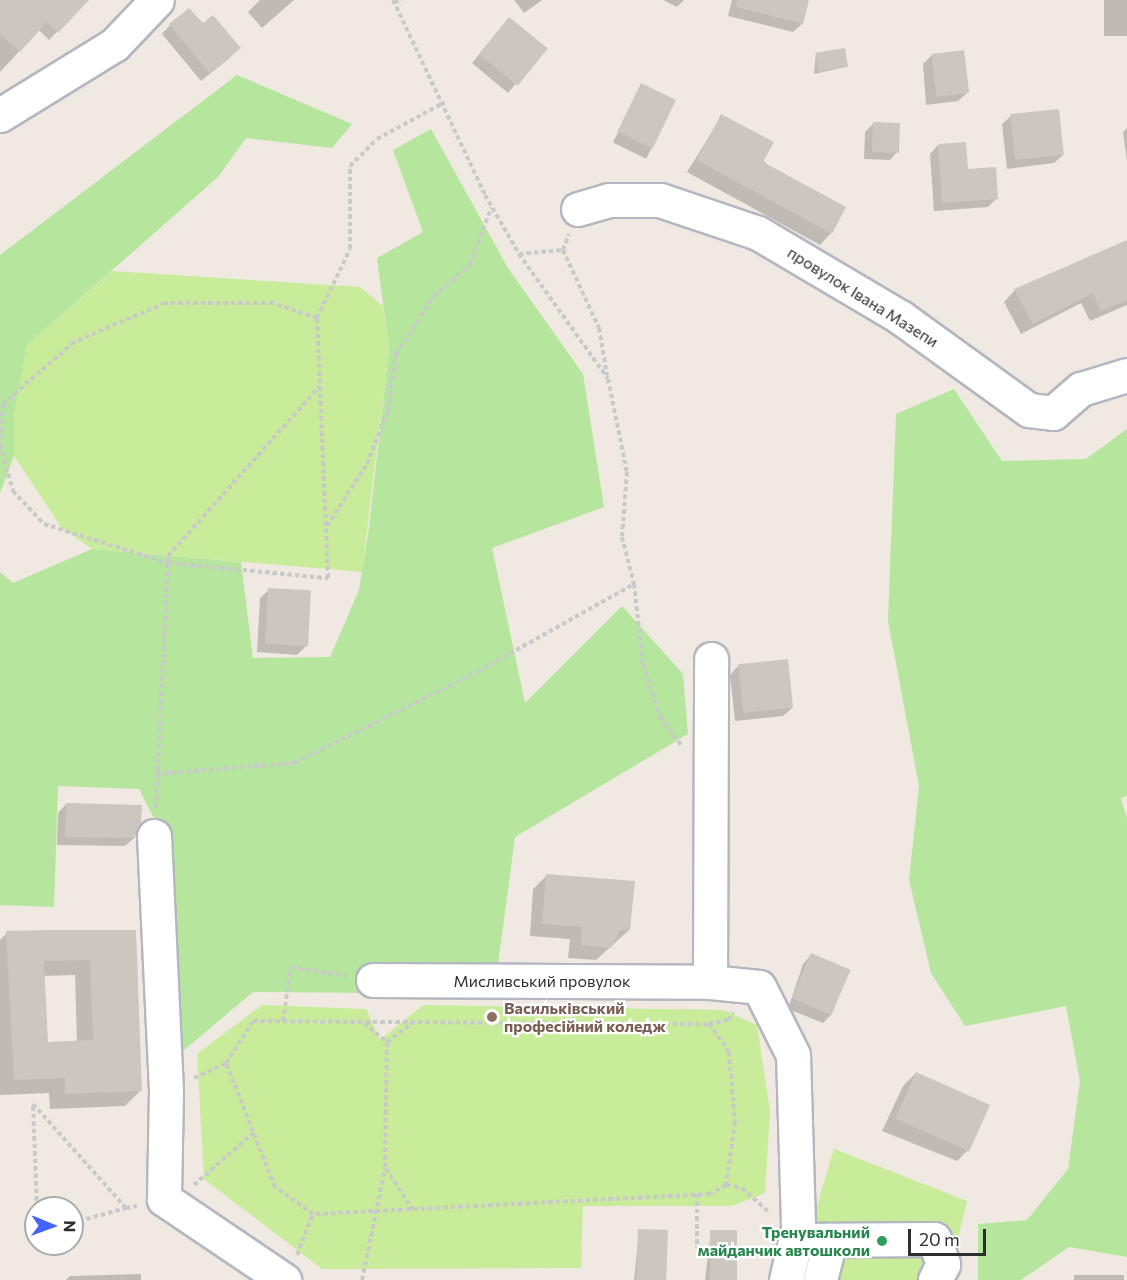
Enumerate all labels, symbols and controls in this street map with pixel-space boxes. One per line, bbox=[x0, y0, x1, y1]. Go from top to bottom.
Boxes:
street label: провулок Івана Мазепи bbox=[784, 243, 942, 351]
street label: Мисливський провулок bbox=[453, 971, 631, 991]
place label: Васильківський професійний коледж bbox=[504, 998, 666, 1036]
marker: Васильківський професійний коледж bbox=[485, 1010, 499, 1024]
north arrow bbox=[24, 1196, 84, 1256]
scale bar bbox=[911, 1217, 989, 1255]
text: N bbox=[61, 1220, 80, 1232]
place label: Тренувальний майданчик автошколи bbox=[698, 1222, 870, 1260]
text: 20 m bbox=[919, 1228, 960, 1250]
marker: Тренувальний майданчик автошколи bbox=[875, 1234, 889, 1248]

